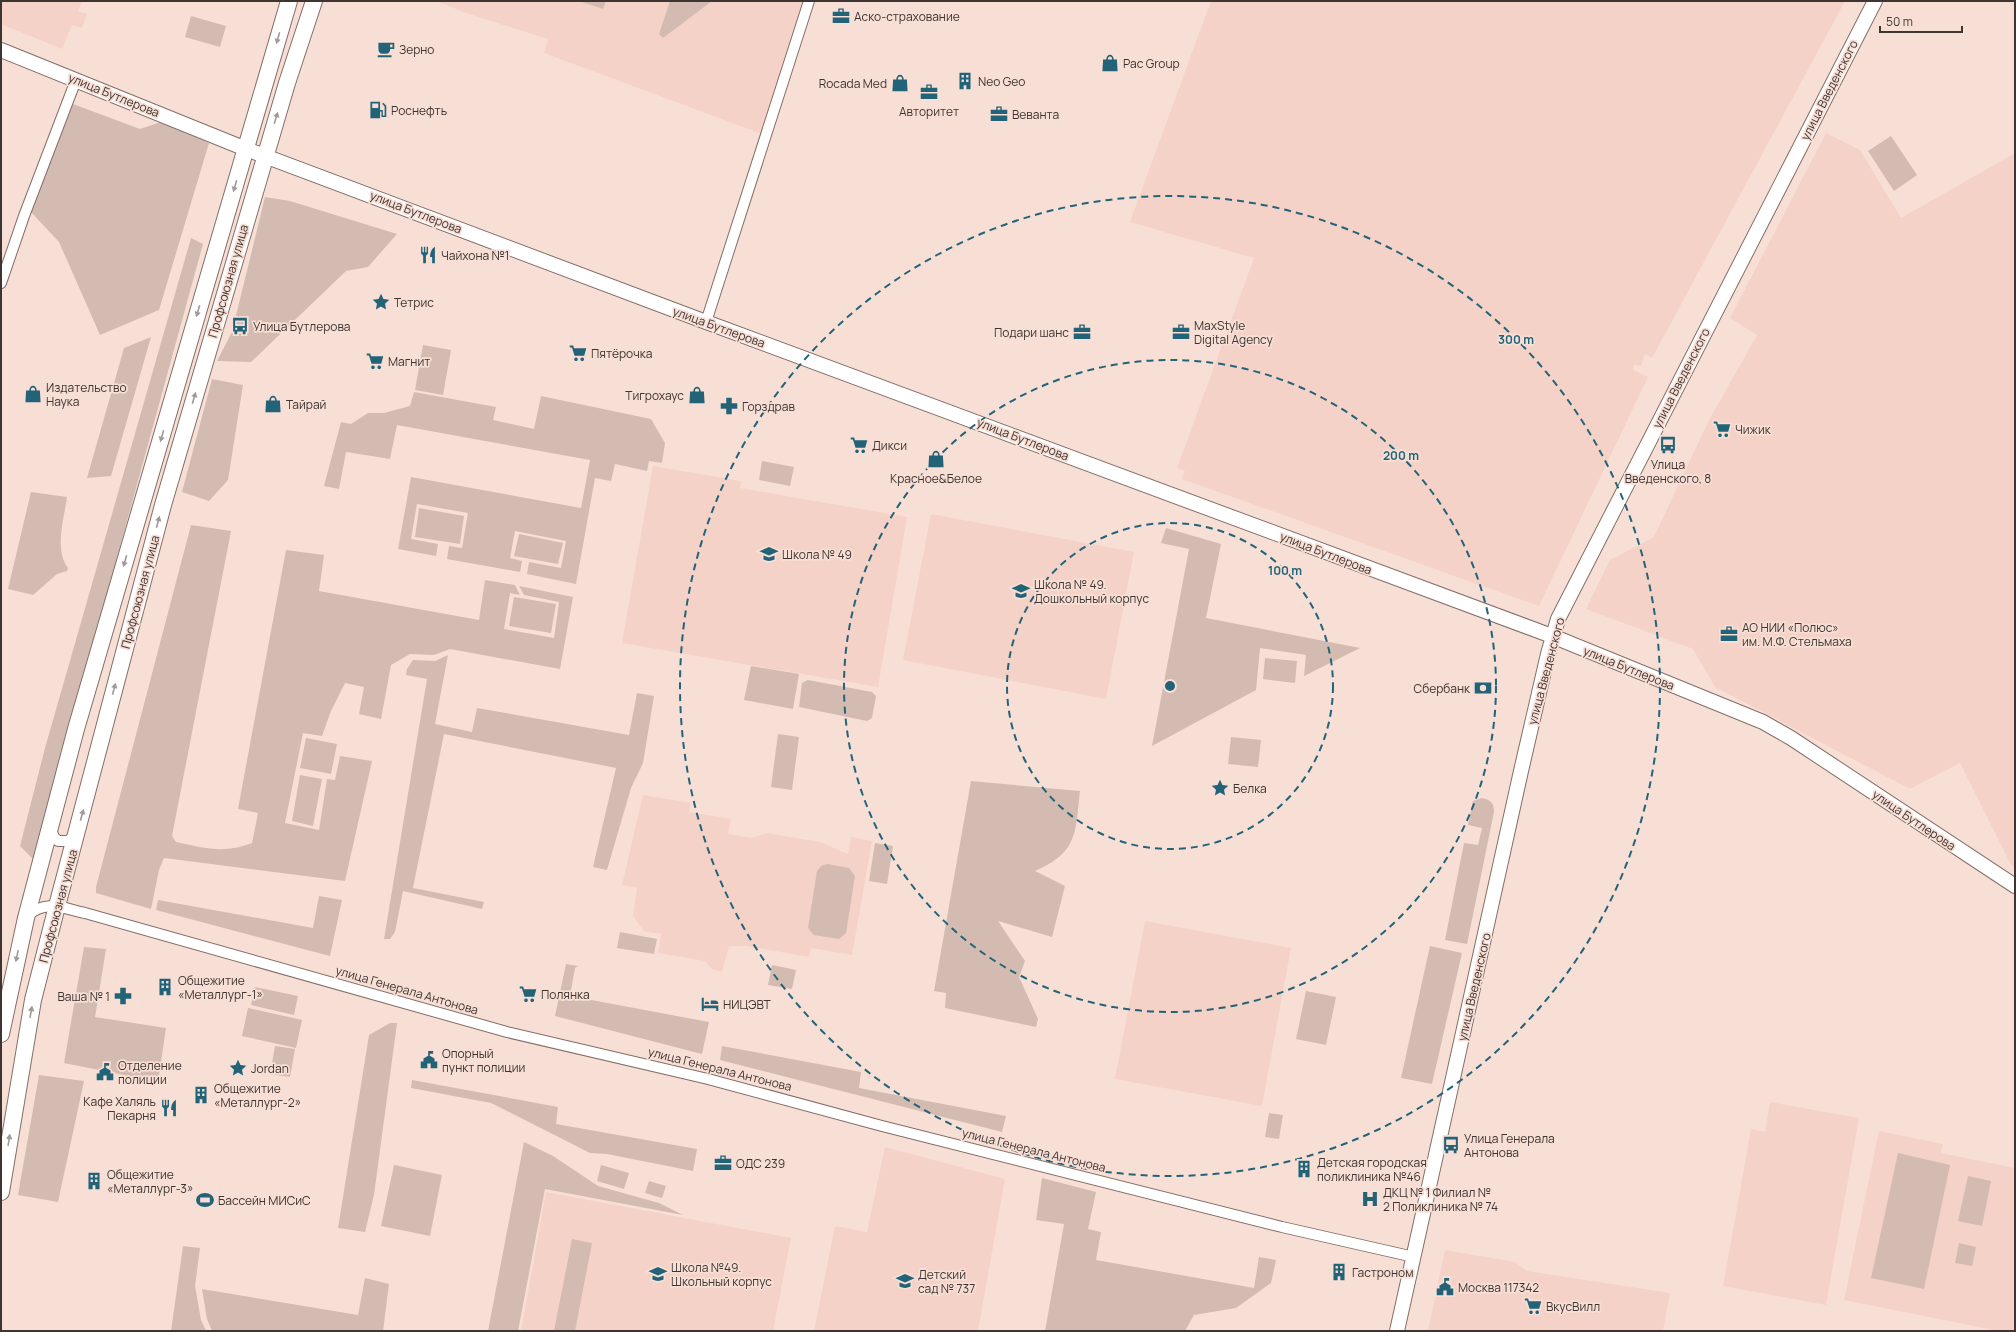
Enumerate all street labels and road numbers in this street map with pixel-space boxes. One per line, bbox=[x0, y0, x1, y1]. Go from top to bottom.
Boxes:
street label: улица Введенского bbox=[1796, 37, 1862, 143]
street label: улица Бутлерова bbox=[66, 69, 162, 121]
street label: улица Бутлерова bbox=[368, 187, 464, 237]
street label: Профсоюзная улица bbox=[204, 222, 252, 340]
street label: улица Бутлерова bbox=[670, 302, 768, 352]
street label: улица Введенского bbox=[1648, 325, 1714, 431]
street label: улица Бутлерова bbox=[975, 414, 1071, 464]
street label: улица Бутлерова bbox=[1278, 528, 1374, 578]
street label: Профсоюзная улица bbox=[117, 533, 163, 651]
street label: улица Введенского bbox=[1523, 615, 1569, 727]
street label: улица Бутлерова bbox=[1581, 642, 1677, 694]
street label: улица Бутлерова bbox=[1869, 786, 1959, 854]
street label: Профсоюзная улица bbox=[35, 847, 81, 965]
street label: улица Введенского bbox=[1453, 931, 1495, 1043]
street label: улица Генерала Антонова bbox=[334, 961, 480, 1019]
street label: улица Генерала Антонова bbox=[646, 1043, 794, 1095]
street label: улица Генерала Антонова bbox=[960, 1124, 1108, 1176]

